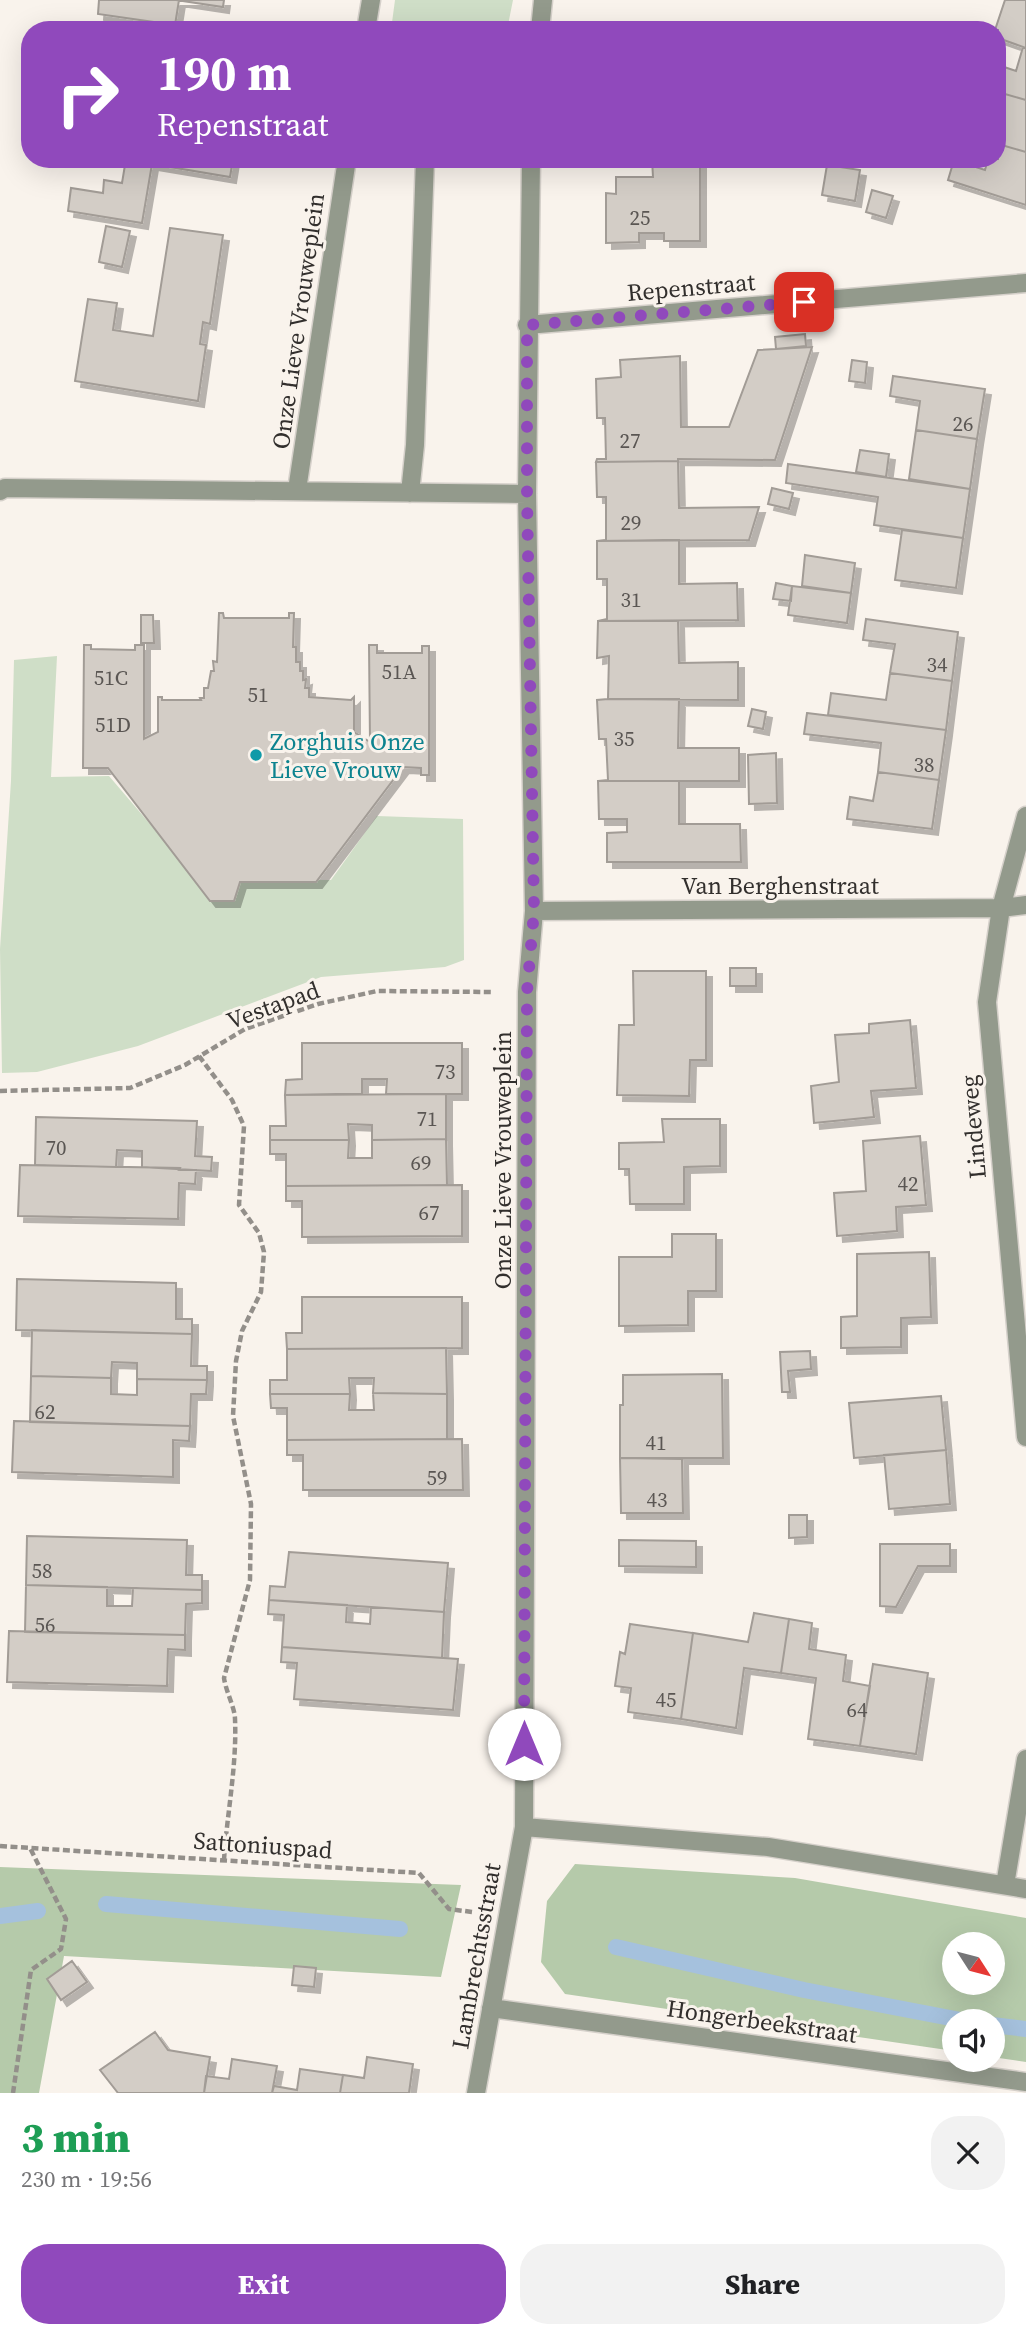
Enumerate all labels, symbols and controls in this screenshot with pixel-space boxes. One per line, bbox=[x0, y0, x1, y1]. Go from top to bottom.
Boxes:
text: 190 m bbox=[157, 39, 292, 106]
icon: right bbox=[42, 49, 133, 140]
text: Repenstraat bbox=[157, 103, 328, 147]
street label: Onze Lieve Vrouweplein bbox=[264, 191, 332, 451]
house number: 25 bbox=[630, 203, 651, 232]
street label: Repenstraat bbox=[626, 265, 757, 309]
pin bbox=[774, 272, 834, 332]
icon: arrive bbox=[785, 283, 823, 321]
house number: 26 bbox=[953, 409, 974, 438]
house number: 27 bbox=[620, 426, 641, 455]
house number: 29 bbox=[621, 508, 642, 537]
house number: 31 bbox=[621, 585, 642, 614]
house number: 34 bbox=[927, 650, 948, 679]
house number: 51A bbox=[382, 657, 417, 686]
house number: 51C bbox=[94, 663, 128, 692]
house number: 51 bbox=[248, 680, 269, 709]
house number: 51D bbox=[95, 710, 131, 739]
house number: 35 bbox=[614, 724, 635, 753]
place label: Zorghuis Onze Lieve Vrouw bbox=[270, 725, 425, 786]
marker: Zorghuis Onze Lieve Vrouw bbox=[248, 747, 264, 763]
house number: 38 bbox=[914, 750, 935, 779]
street label: Van Berghenstraat bbox=[681, 869, 879, 902]
street label: Vestapad bbox=[222, 973, 324, 1037]
street label: Onze Lieve Vrouweplein bbox=[486, 1031, 519, 1289]
house number: 73 bbox=[435, 1057, 456, 1086]
street label: Lindeweg bbox=[952, 1074, 994, 1180]
house number: 71 bbox=[417, 1104, 438, 1133]
house number: 70 bbox=[46, 1133, 67, 1162]
house number: 69 bbox=[411, 1148, 432, 1177]
house number: 42 bbox=[898, 1169, 919, 1198]
house number: 67 bbox=[419, 1198, 440, 1227]
house number: 62 bbox=[35, 1397, 56, 1426]
house number: 41 bbox=[646, 1428, 667, 1457]
house number: 59 bbox=[427, 1463, 448, 1492]
house number: 43 bbox=[647, 1485, 668, 1514]
house number: 58 bbox=[32, 1556, 53, 1585]
house number: 56 bbox=[35, 1610, 56, 1639]
house number: 45 bbox=[656, 1685, 677, 1714]
house number: 64 bbox=[847, 1695, 868, 1724]
position arrow bbox=[487, 1707, 561, 1781]
street label: Sattoniuspad bbox=[192, 1824, 334, 1866]
street label: Lambrechtsstraat bbox=[443, 1860, 509, 2052]
north arrow bbox=[942, 1932, 1004, 1995]
map controls bbox=[942, 1932, 1005, 2072]
street label: Hongerbeekstraat bbox=[665, 1991, 859, 2051]
button: sound bbox=[942, 2009, 1005, 2072]
text: 3 min bbox=[21, 2108, 131, 2166]
button: close bbox=[931, 2116, 1005, 2190]
text: 230 m · 19:56 bbox=[21, 2163, 152, 2195]
button: Exit bbox=[21, 2244, 506, 2324]
button: Share bbox=[520, 2244, 1005, 2324]

